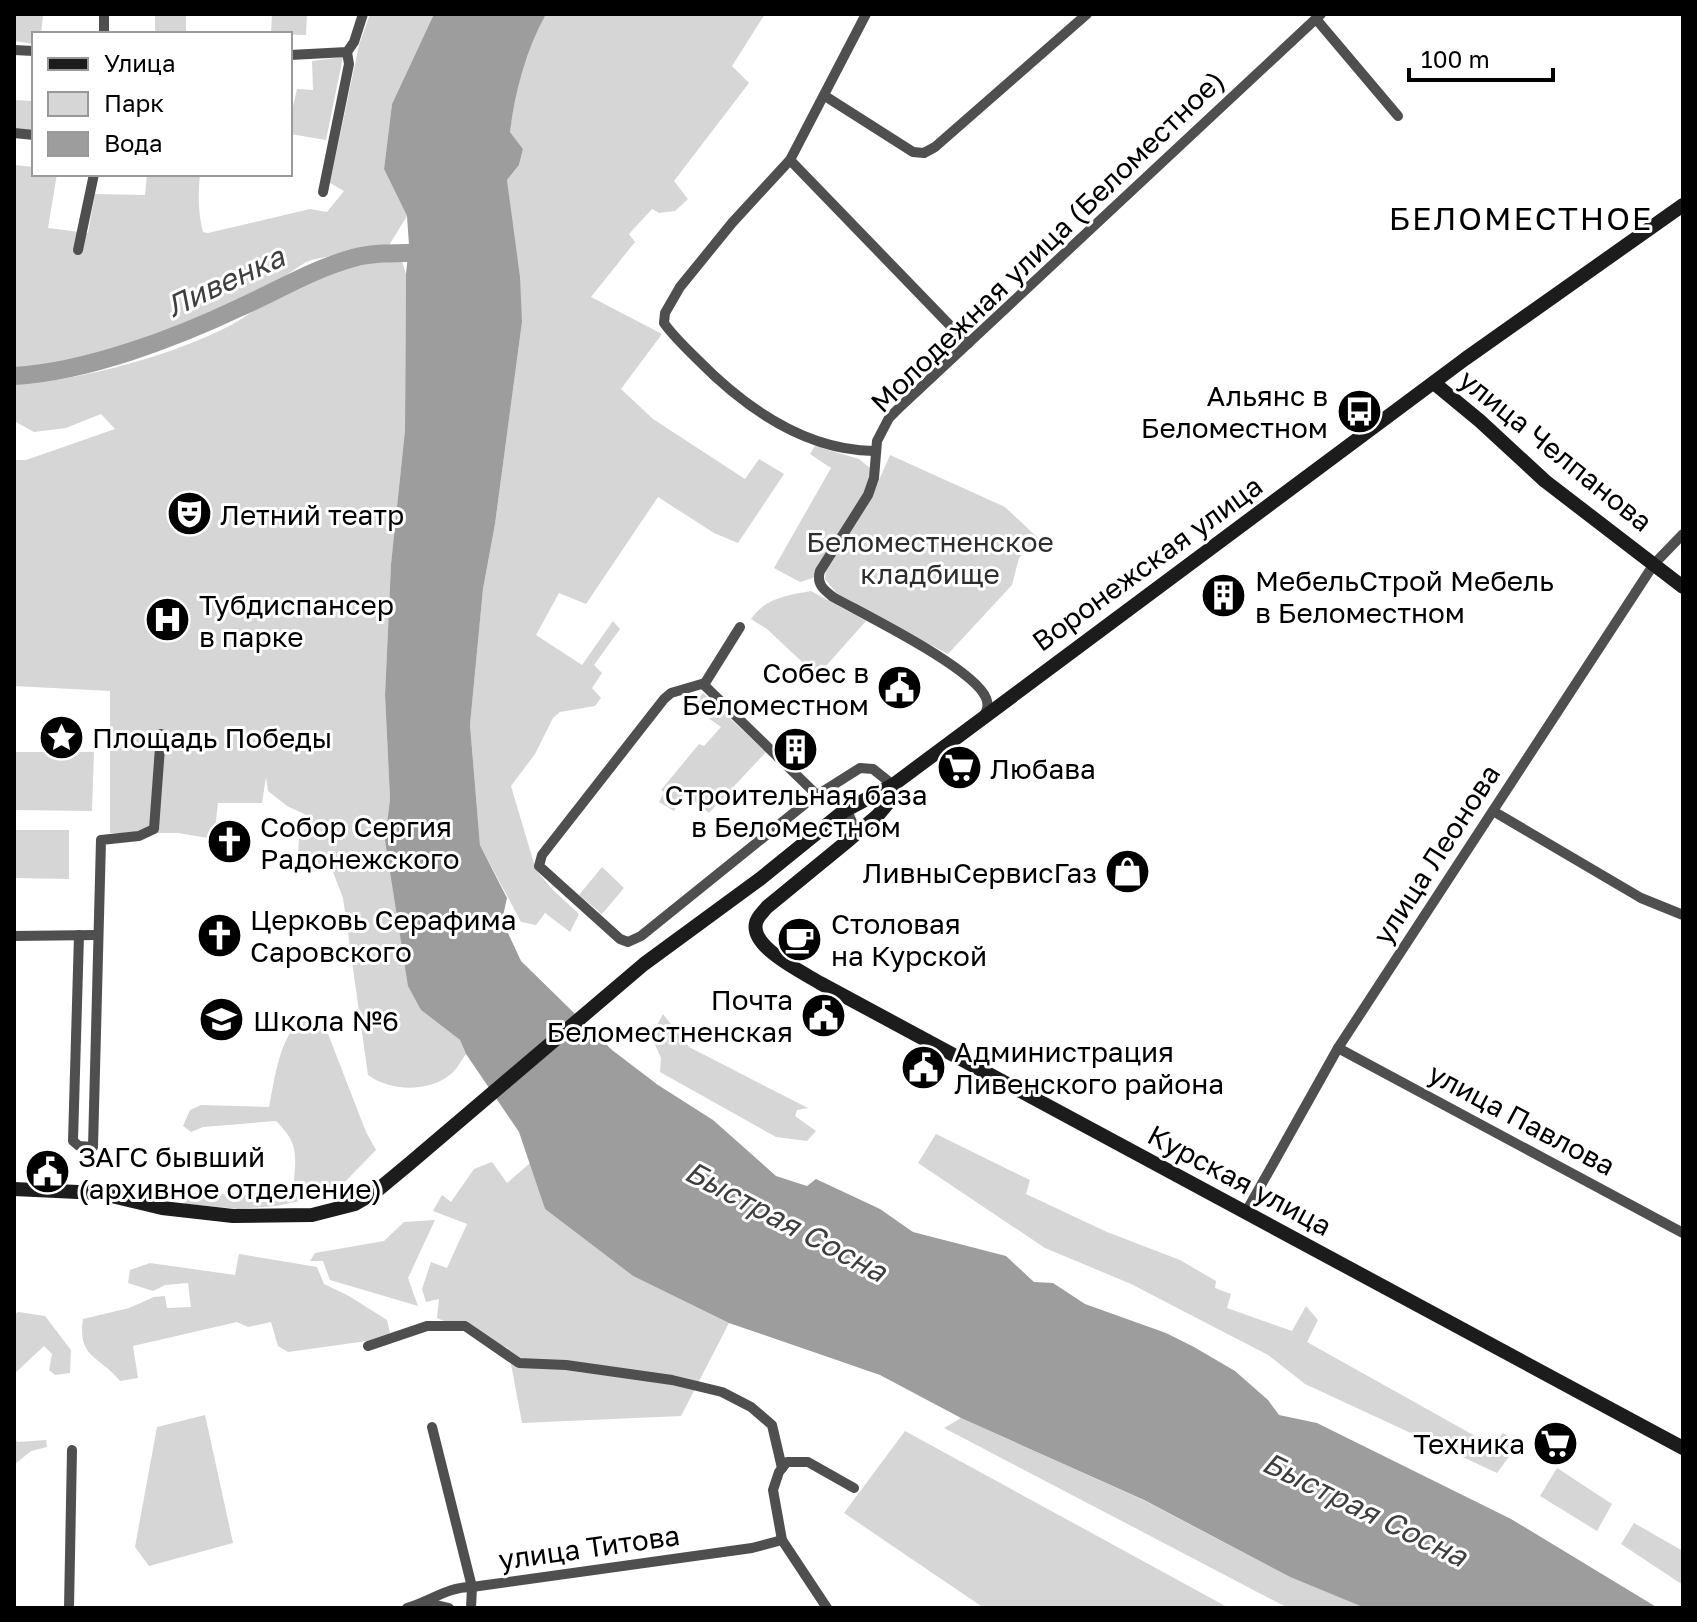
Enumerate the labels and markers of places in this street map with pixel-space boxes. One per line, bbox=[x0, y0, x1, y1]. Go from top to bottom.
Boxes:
place label: Альянс в Беломестном bbox=[1141, 379, 1328, 444]
bus stop icon: Альянс в Беломестном bbox=[1335, 387, 1383, 435]
theatre icon: Летний театр bbox=[165, 490, 213, 538]
place label: Летний театр bbox=[220, 498, 404, 531]
place label: МебельСтрой Мебель в Беломестном bbox=[1255, 564, 1554, 629]
building icon: МебельСтрой Мебель в Беломестном bbox=[1200, 572, 1248, 620]
place label: Тубдиспансер в парке bbox=[199, 588, 394, 653]
hospital icon: Тубдиспансер в парке bbox=[144, 596, 192, 644]
place label: Собес в Беломестном bbox=[682, 656, 869, 721]
public building icon: Собес в Беломестном bbox=[876, 664, 924, 712]
place icon: Площадь Победы bbox=[37, 713, 85, 761]
place label: Площадь Победы bbox=[92, 721, 332, 754]
building icon: Строительная база в Беломестном bbox=[772, 726, 820, 774]
supermarket icon: Любава bbox=[935, 744, 983, 792]
place label: Любава bbox=[990, 752, 1096, 785]
place label: Строительная база в Беломестном bbox=[664, 778, 928, 843]
place label: Собор Сергия Радонежского bbox=[260, 810, 460, 875]
church icon: Собор Сергия Радонежского bbox=[205, 818, 253, 866]
shop icon: ЛивныСервисГаз bbox=[1104, 848, 1152, 896]
place label: ЛивныСервисГаз bbox=[862, 856, 1097, 889]
place label: Церковь Серафима Саровского bbox=[250, 903, 517, 968]
place label: Столовая на Курской bbox=[831, 907, 987, 972]
church icon: Церковь Серафима Саровского bbox=[195, 911, 243, 959]
cafe icon: Столовая на Курской bbox=[776, 915, 824, 963]
place label: Почта Беломестненская bbox=[547, 983, 793, 1048]
public building icon: Почта Беломестненская bbox=[800, 991, 848, 1039]
school or university icon: Школа №6 bbox=[198, 996, 246, 1044]
place label: Школа №6 bbox=[253, 1004, 399, 1037]
place label: Администрация Ливенского района bbox=[954, 1035, 1224, 1100]
public building icon: Администрация Ливенского района bbox=[899, 1043, 947, 1091]
place label: ЗАГС бывший (архивное отделение) bbox=[78, 1140, 382, 1205]
public building icon: ЗАГС бывший (архивное отделение) bbox=[23, 1148, 71, 1196]
supermarket icon: Техника bbox=[1532, 1419, 1580, 1467]
place label: Техника bbox=[1413, 1427, 1525, 1460]

